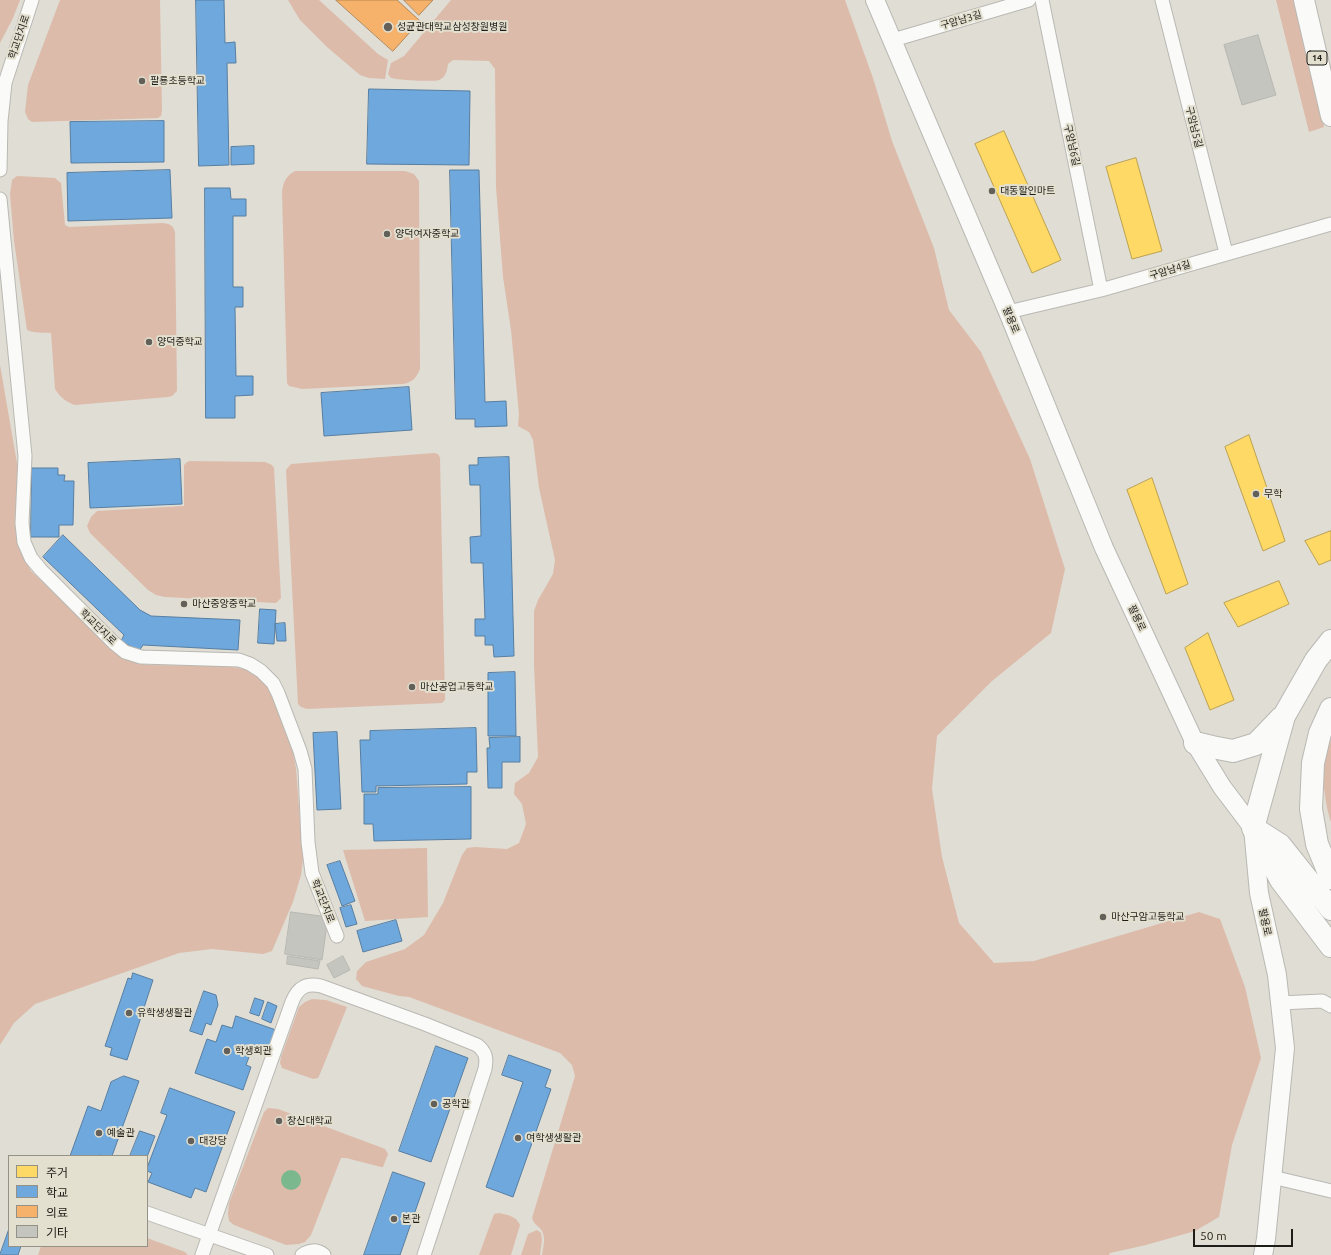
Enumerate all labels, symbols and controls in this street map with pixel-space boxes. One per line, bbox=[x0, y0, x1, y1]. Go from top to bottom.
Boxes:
street label: 구암남3길 bbox=[939, 8, 983, 32]
street label: 학교단지로 bbox=[6, 13, 32, 61]
marker: 성균관대학교삼성창원병원 bbox=[382, 21, 394, 33]
place label: 성균관대학교삼성창원병원 bbox=[397, 21, 507, 33]
road number: 14 bbox=[1307, 51, 1327, 65]
place label: 팔룡초등학교 bbox=[150, 75, 205, 87]
marker: 팔룡초등학교 bbox=[137, 76, 147, 86]
street label: 구암남5길 bbox=[1183, 105, 1205, 149]
street label: 구암남6길 bbox=[1062, 123, 1082, 167]
place label: 대동할인마트 bbox=[1000, 185, 1055, 197]
marker: 대동할인마트 bbox=[987, 186, 997, 196]
place label: 양덕여자중학교 bbox=[395, 228, 459, 240]
marker: 양덕여자중학교 bbox=[382, 229, 392, 239]
street label: 구암남4길 bbox=[1148, 258, 1192, 282]
street label: 팔용로 bbox=[1000, 305, 1022, 335]
place label: 양덕중학교 bbox=[157, 336, 203, 348]
marker: 양덕중학교 bbox=[144, 337, 154, 347]
place label: 무학 bbox=[1264, 488, 1282, 500]
marker: 무학 bbox=[1251, 489, 1261, 499]
place label: 마산중앙중학교 bbox=[192, 598, 256, 610]
marker: 마산중앙중학교 bbox=[179, 599, 189, 609]
street label: 팔용로 bbox=[1126, 603, 1148, 633]
street label: 학교단지로 bbox=[77, 607, 119, 647]
place label: 마산공업고등학교 bbox=[420, 681, 494, 693]
marker: 마산공업고등학교 bbox=[407, 682, 417, 692]
street label: 학교단지로 bbox=[309, 877, 337, 925]
street label: 팔용로 bbox=[1256, 907, 1274, 937]
place label: 마산구암고등학교 bbox=[1111, 911, 1185, 923]
marker: 마산구암고등학교 bbox=[1098, 912, 1108, 922]
place label: 유학생생활관 bbox=[137, 1007, 192, 1019]
marker: 유학생생활관 bbox=[124, 1008, 134, 1018]
place label: 학생회관 bbox=[235, 1045, 272, 1057]
marker: 학생회관 bbox=[222, 1046, 232, 1056]
place label: 공학관 bbox=[442, 1098, 470, 1110]
marker: 공학관 bbox=[429, 1099, 439, 1109]
place label: 창신대학교 bbox=[287, 1115, 333, 1127]
marker: 창신대학교 bbox=[274, 1116, 284, 1126]
place label: 예술관 bbox=[107, 1127, 135, 1139]
marker: 예술관 bbox=[94, 1128, 104, 1138]
place label: 여학생생활관 bbox=[526, 1132, 581, 1144]
marker: 여학생생활관 bbox=[513, 1133, 523, 1143]
place label: 대강당 bbox=[199, 1135, 227, 1147]
marker: 대강당 bbox=[186, 1136, 196, 1146]
legend bbox=[8, 1155, 148, 1247]
text: 주거 bbox=[46, 1166, 68, 1179]
text: 학교 bbox=[46, 1186, 68, 1199]
text: 의료 bbox=[46, 1206, 68, 1219]
place label: 본관 bbox=[402, 1213, 420, 1225]
marker: 본관 bbox=[389, 1214, 399, 1224]
scale bar bbox=[1195, 1221, 1295, 1247]
text: 기타 bbox=[46, 1226, 68, 1239]
text: 50 m bbox=[1200, 1229, 1227, 1242]

